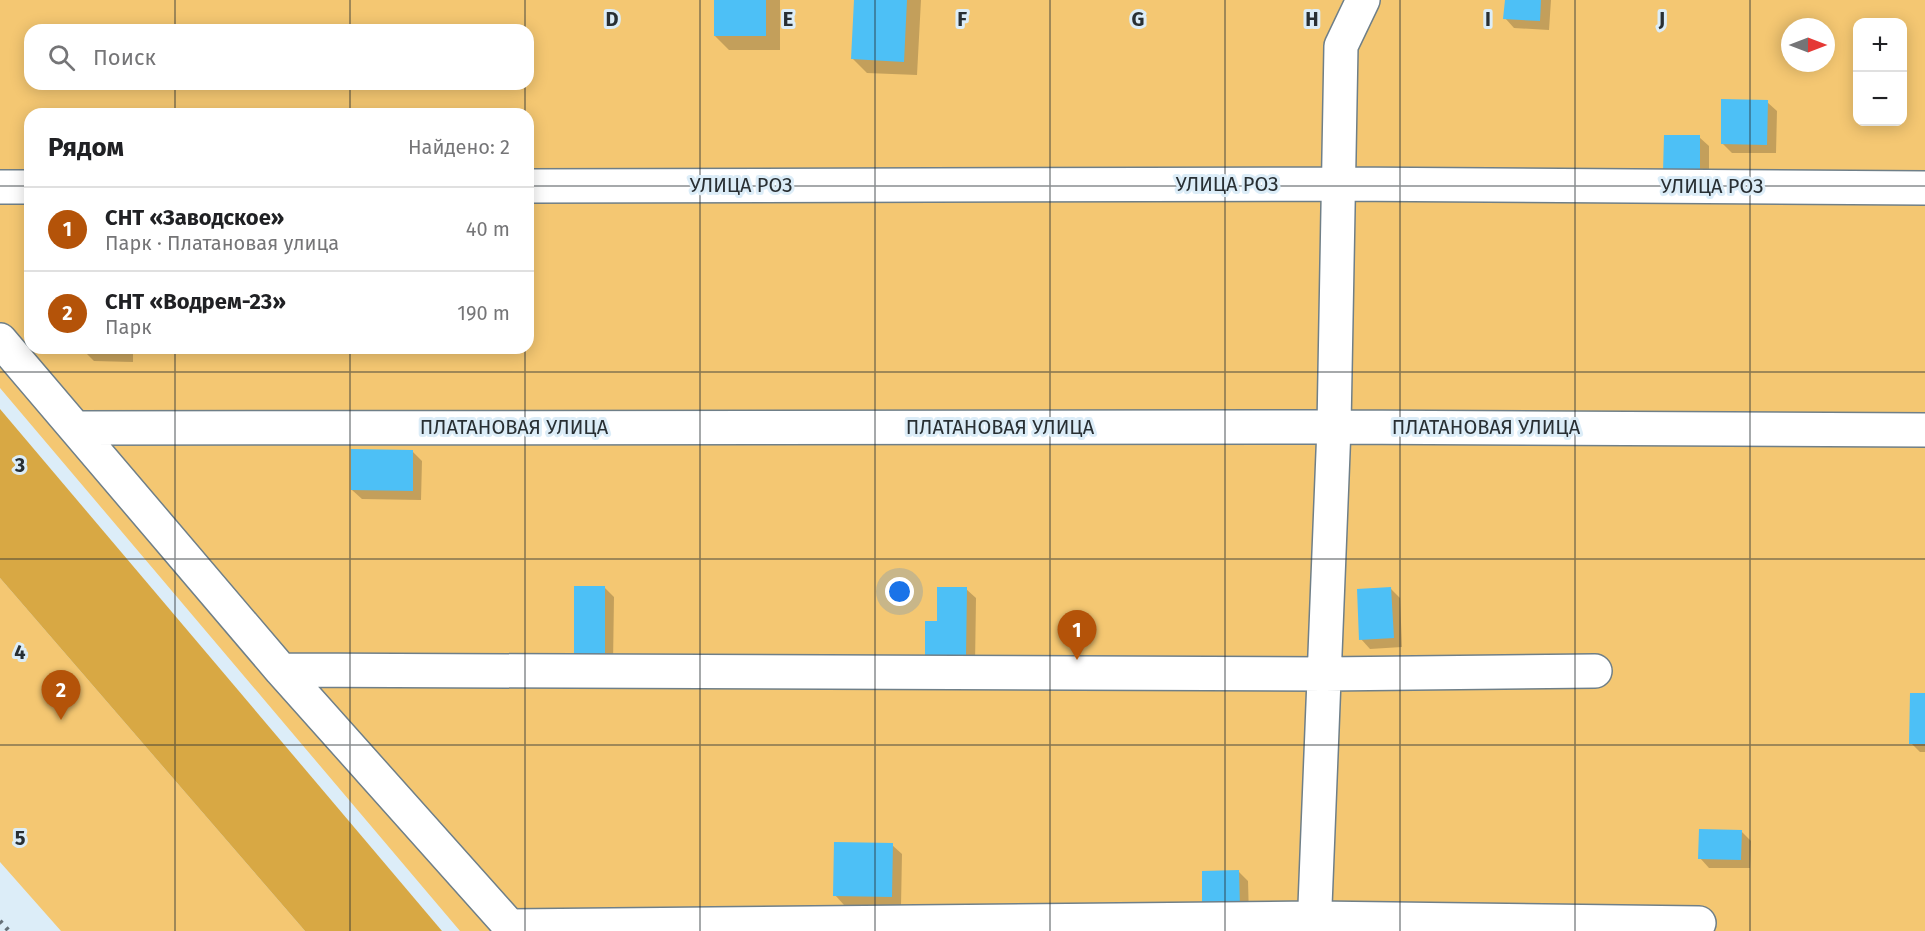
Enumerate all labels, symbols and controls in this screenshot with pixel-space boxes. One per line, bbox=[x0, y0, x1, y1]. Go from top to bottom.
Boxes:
text: D bbox=[605, 7, 619, 31]
text: E bbox=[783, 7, 793, 31]
text: F bbox=[957, 7, 967, 31]
text: G bbox=[1132, 7, 1144, 31]
text: H bbox=[1305, 7, 1319, 31]
text: I bbox=[1485, 7, 1491, 31]
text: J bbox=[1658, 7, 1665, 31]
north arrow bbox=[1781, 18, 1835, 72]
map controls bbox=[1853, 18, 1907, 126]
button: + bbox=[1853, 18, 1907, 72]
search box bbox=[24, 24, 534, 90]
icon: search bbox=[45, 41, 78, 74]
text: Поиск bbox=[93, 44, 156, 71]
button: − bbox=[1853, 72, 1907, 126]
text: Рядом bbox=[48, 132, 124, 163]
text: Найдено: 2 bbox=[408, 135, 510, 159]
street label: УЛИЦА РОЗ bbox=[1176, 172, 1278, 196]
street label: УЛИЦА РОЗ bbox=[690, 173, 792, 197]
street label: УЛИЦА РОЗ bbox=[1661, 174, 1763, 198]
text: СНТ «Заводское» bbox=[105, 204, 284, 231]
text: 1 bbox=[63, 217, 72, 241]
text: 40 m bbox=[466, 217, 510, 241]
text: Парк · Платановая улица bbox=[105, 231, 339, 255]
text: СНТ «Водрем-23» bbox=[105, 288, 286, 315]
text: 2 bbox=[62, 301, 73, 325]
text: 190 m bbox=[457, 301, 510, 325]
text: Парк bbox=[105, 315, 152, 339]
street label: ПЛАТАНОВАЯ УЛИЦА bbox=[420, 415, 609, 439]
street label: ПЛАТАНОВАЯ УЛИЦА bbox=[906, 415, 1095, 439]
street label: ПЛАТАНОВАЯ УЛИЦА bbox=[1392, 415, 1581, 439]
text: 3 bbox=[14, 453, 25, 477]
your location bbox=[885, 577, 914, 606]
pin: 1 bbox=[1058, 610, 1096, 660]
text: 4 bbox=[14, 640, 26, 664]
pin: 2 bbox=[42, 670, 80, 720]
text: 5 bbox=[15, 826, 26, 850]

